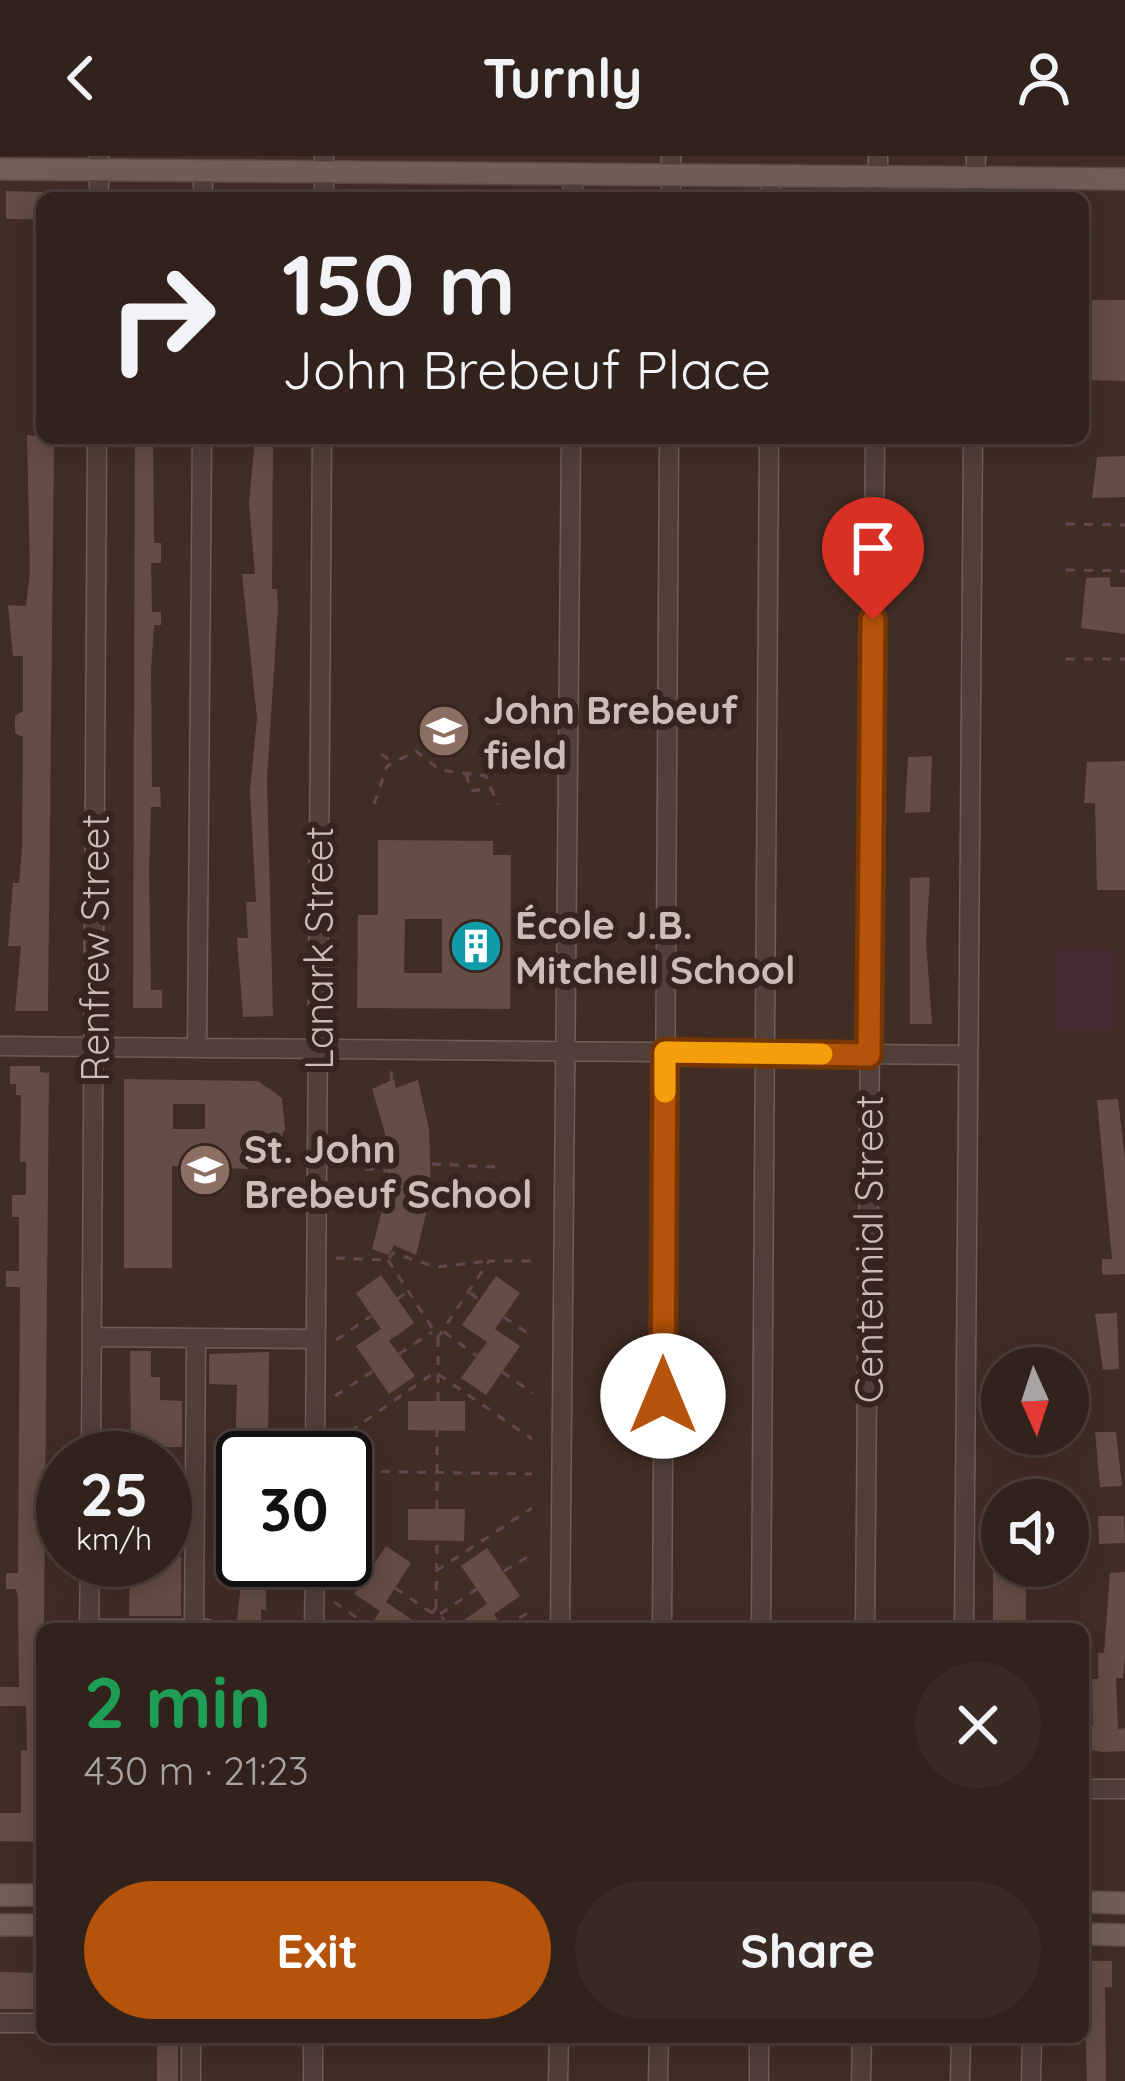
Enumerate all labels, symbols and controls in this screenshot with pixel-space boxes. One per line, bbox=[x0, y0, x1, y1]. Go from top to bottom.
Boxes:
text: Turnly bbox=[482, 44, 643, 112]
icon: back bbox=[48, 45, 114, 111]
icon: person bbox=[1011, 45, 1077, 111]
text: 150 m bbox=[282, 231, 516, 336]
icon: right bbox=[84, 240, 240, 396]
text: John Brebeuf Place bbox=[282, 335, 771, 403]
pin bbox=[822, 497, 924, 620]
icon: arrive bbox=[840, 515, 906, 581]
place label: John Brebeuf field bbox=[483, 685, 738, 779]
school or university icon: John Brebeuf field bbox=[416, 703, 472, 759]
street label: Renfrew Street bbox=[70, 814, 119, 1082]
street label: Lanark Street bbox=[294, 826, 343, 1070]
place label: École J.B. Mitchell School bbox=[515, 900, 796, 994]
building icon: École J.B. Mitchell School bbox=[448, 918, 504, 974]
street label: Centennial Street bbox=[844, 1095, 893, 1403]
place label: St. John Brebeuf School bbox=[244, 1124, 533, 1218]
school or university icon: St. John Brebeuf School bbox=[177, 1142, 233, 1198]
position arrow bbox=[600, 1333, 726, 1459]
north arrow bbox=[981, 1347, 1089, 1455]
map controls bbox=[981, 1347, 1089, 1587]
speed limit sign: 30 bbox=[216, 1431, 372, 1587]
text: 25 bbox=[80, 1456, 148, 1531]
button: sound bbox=[981, 1479, 1089, 1587]
text: km/h bbox=[76, 1520, 152, 1558]
text: 2 min bbox=[84, 1656, 271, 1746]
button: close bbox=[915, 1662, 1041, 1788]
text: 430 m · 21:23 bbox=[84, 1746, 309, 1795]
button: Exit bbox=[84, 1881, 551, 2019]
button: Share bbox=[575, 1881, 1041, 2019]

